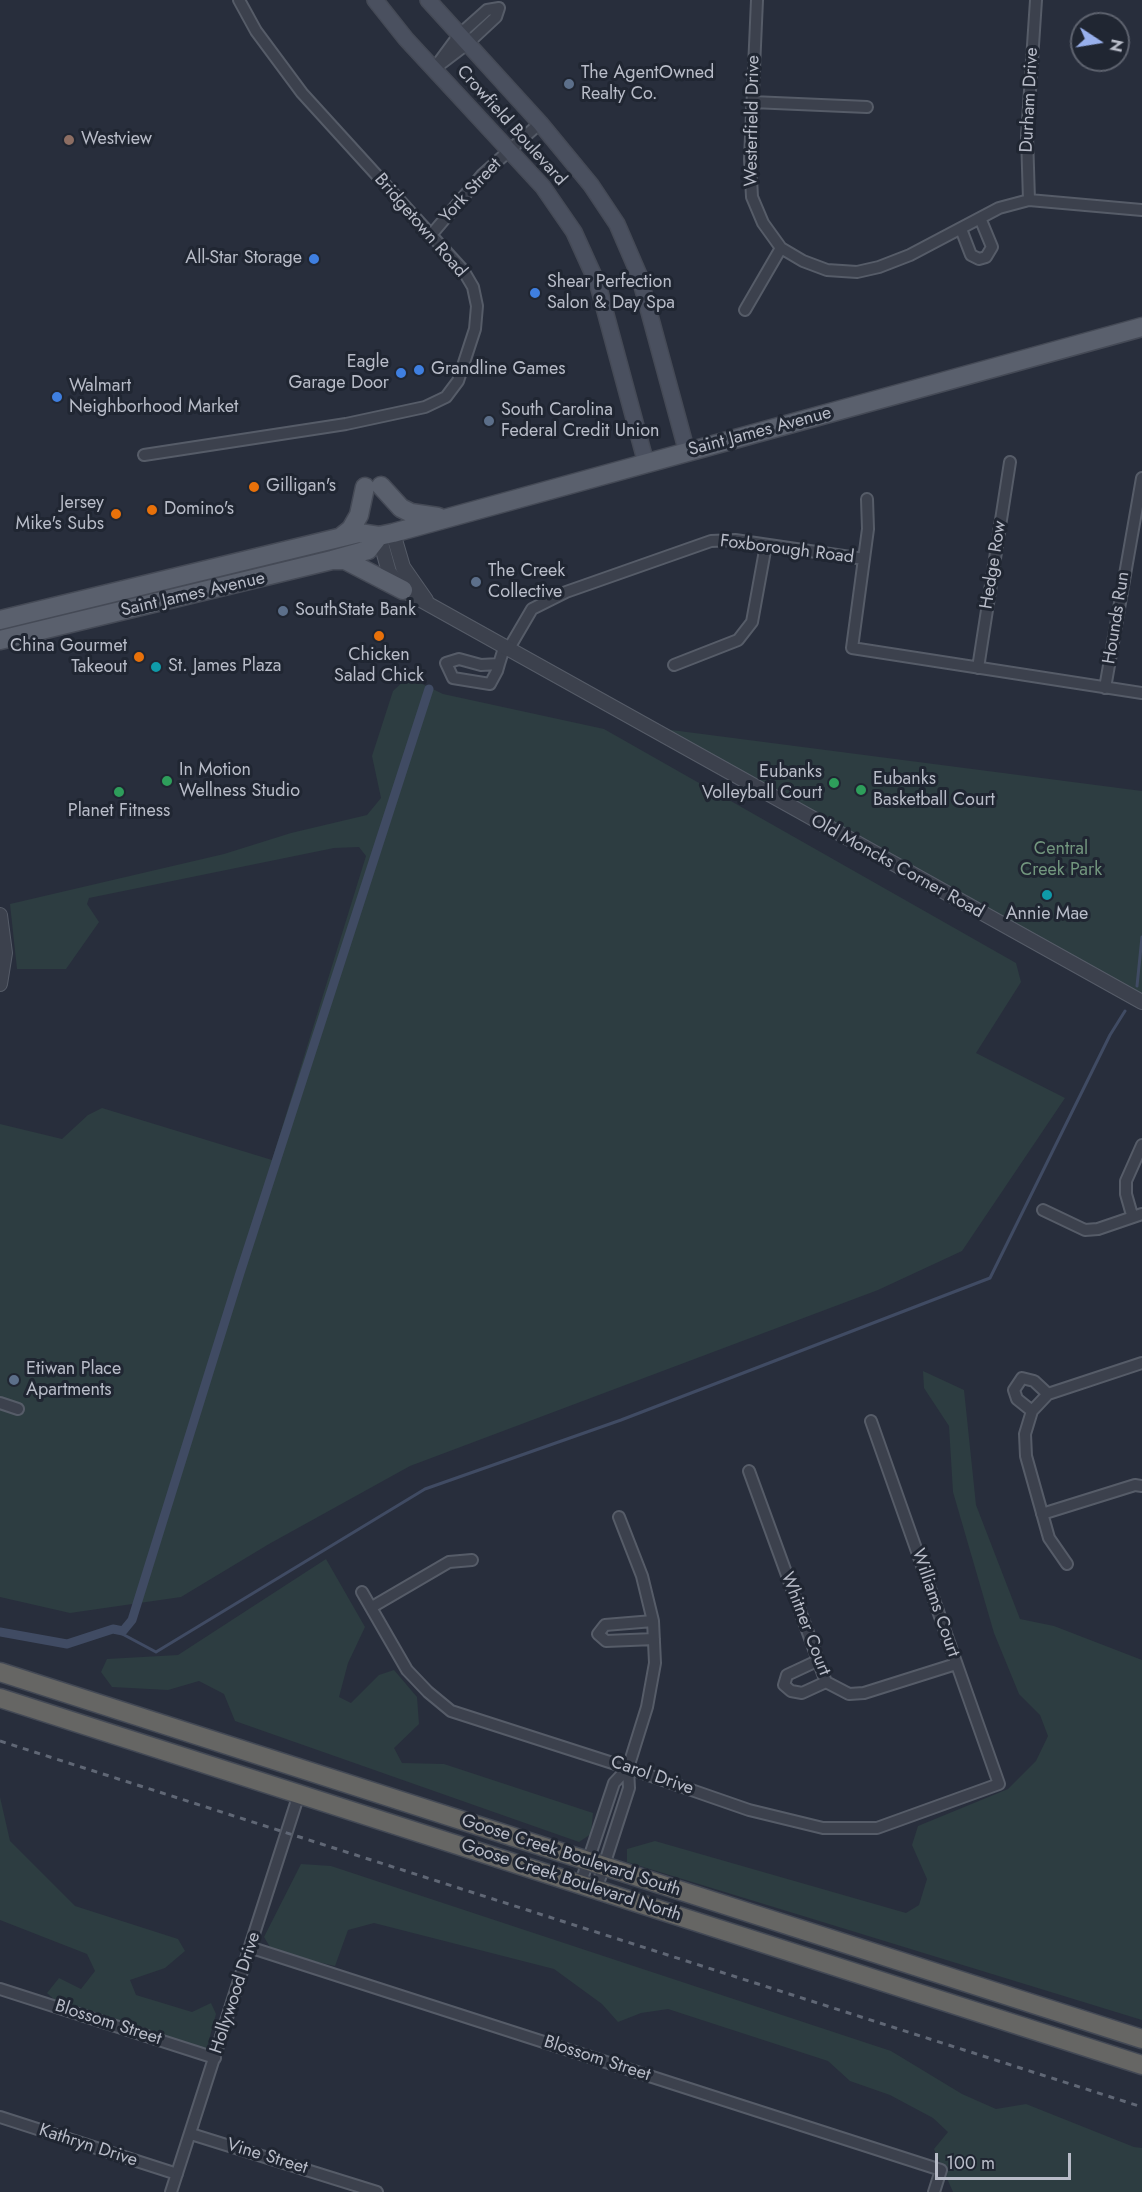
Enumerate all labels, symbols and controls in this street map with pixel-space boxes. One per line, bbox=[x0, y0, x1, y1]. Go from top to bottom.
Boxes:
north arrow bbox=[1070, 12, 1130, 72]
text: N bbox=[1104, 37, 1129, 54]
street label: Durham Drive bbox=[1016, 47, 1044, 153]
street label: Westerfield Drive bbox=[741, 55, 765, 187]
street label: Crowfield Boulevard bbox=[451, 61, 571, 191]
place label: The AgentOwned Realty Co. bbox=[581, 63, 714, 106]
marker: The AgentOwned Realty Co. bbox=[562, 77, 576, 91]
place label: Westview bbox=[81, 129, 152, 151]
marker: Westview bbox=[62, 133, 76, 147]
street label: York Street bbox=[436, 154, 506, 228]
street label: Bridgetown Road bbox=[369, 170, 471, 282]
place label: All-Star Storage bbox=[185, 248, 302, 270]
marker: All-Star Storage bbox=[307, 252, 321, 266]
place label: Shear Perfection Salon & Day Spa bbox=[547, 272, 675, 314]
marker: Shear Perfection Salon & Day Spa bbox=[528, 286, 542, 300]
place label: Eagle Garage Door bbox=[289, 352, 389, 394]
place label: Grandline Games bbox=[431, 359, 566, 381]
marker: Grandline Games bbox=[412, 363, 426, 377]
marker: Eagle Garage Door bbox=[394, 366, 408, 380]
place label: Walmart Neighborhood Market bbox=[69, 376, 238, 418]
marker: Walmart Neighborhood Market bbox=[50, 390, 64, 404]
place label: South Carolina Federal Credit Union bbox=[501, 400, 659, 442]
street label: Saint James Avenue bbox=[686, 402, 834, 462]
marker: South Carolina Federal Credit Union bbox=[482, 414, 496, 428]
place label: Gilligan's bbox=[266, 476, 336, 498]
marker: Gilligan's bbox=[247, 480, 261, 494]
place label: Jersey Mike's Subs bbox=[16, 493, 104, 536]
place label: Domino's bbox=[164, 499, 234, 521]
marker: Domino's bbox=[145, 503, 159, 517]
marker: Jersey Mike's Subs bbox=[109, 507, 123, 521]
street label: Hedge Row bbox=[976, 519, 1012, 611]
street label: Foxborough Road bbox=[719, 531, 855, 569]
place label: The Creek Collective bbox=[488, 561, 565, 604]
street label: Saint James Avenue bbox=[119, 568, 267, 622]
street label: Hounds Run bbox=[1099, 570, 1135, 666]
marker: The Creek Collective bbox=[469, 575, 483, 589]
place label: SouthState Bank bbox=[295, 600, 416, 622]
marker: SouthState Bank bbox=[276, 604, 290, 618]
marker: Chicken Salad Chick bbox=[372, 629, 386, 643]
place label: China Gourmet Takeout bbox=[10, 636, 127, 678]
place label: Chicken Salad Chick bbox=[334, 645, 424, 688]
marker: China Gourmet Takeout bbox=[132, 650, 146, 664]
place label: St. James Plaza bbox=[168, 656, 282, 678]
marker: St. James Plaza bbox=[149, 660, 163, 674]
place label: In Motion Wellness Studio bbox=[179, 760, 300, 802]
place label: Eubanks Volleyball Court bbox=[702, 762, 822, 804]
place label: Eubanks Basketball Court bbox=[873, 769, 995, 812]
marker: In Motion Wellness Studio bbox=[160, 774, 174, 788]
marker: Eubanks Volleyball Court bbox=[827, 776, 841, 790]
marker: Eubanks Basketball Court bbox=[854, 783, 868, 797]
marker: Planet Fitness bbox=[112, 785, 126, 799]
place label: Planet Fitness bbox=[68, 801, 170, 823]
street label: Old Moncks Corner Road bbox=[807, 810, 987, 924]
park label: Central Creek Park bbox=[1020, 839, 1102, 882]
marker: Annie Mae bbox=[1040, 888, 1054, 902]
place label: Annie Mae bbox=[1006, 904, 1088, 926]
place label: Etiwan Place Apartments bbox=[26, 1359, 121, 1402]
marker: Etiwan Place Apartments bbox=[7, 1373, 21, 1387]
street label: Williams Court bbox=[906, 1546, 964, 1660]
street label: Whitner Court bbox=[775, 1569, 835, 1679]
street label: Carol Drive bbox=[608, 1752, 696, 1800]
street label: Goose Creek Boulevard South bbox=[459, 1810, 683, 1902]
street label: Goose Creek Boulevard North bbox=[458, 1835, 684, 1927]
street label: Hollywood Drive bbox=[206, 1929, 266, 2057]
street label: Blossom Street bbox=[52, 1996, 164, 2050]
street label: Blossom Street bbox=[541, 2032, 653, 2086]
street label: Kathryn Drive bbox=[36, 2120, 140, 2172]
street label: Vine Street bbox=[224, 2134, 310, 2180]
scale bar bbox=[938, 2141, 1074, 2179]
text: 100 m bbox=[946, 2150, 995, 2176]

